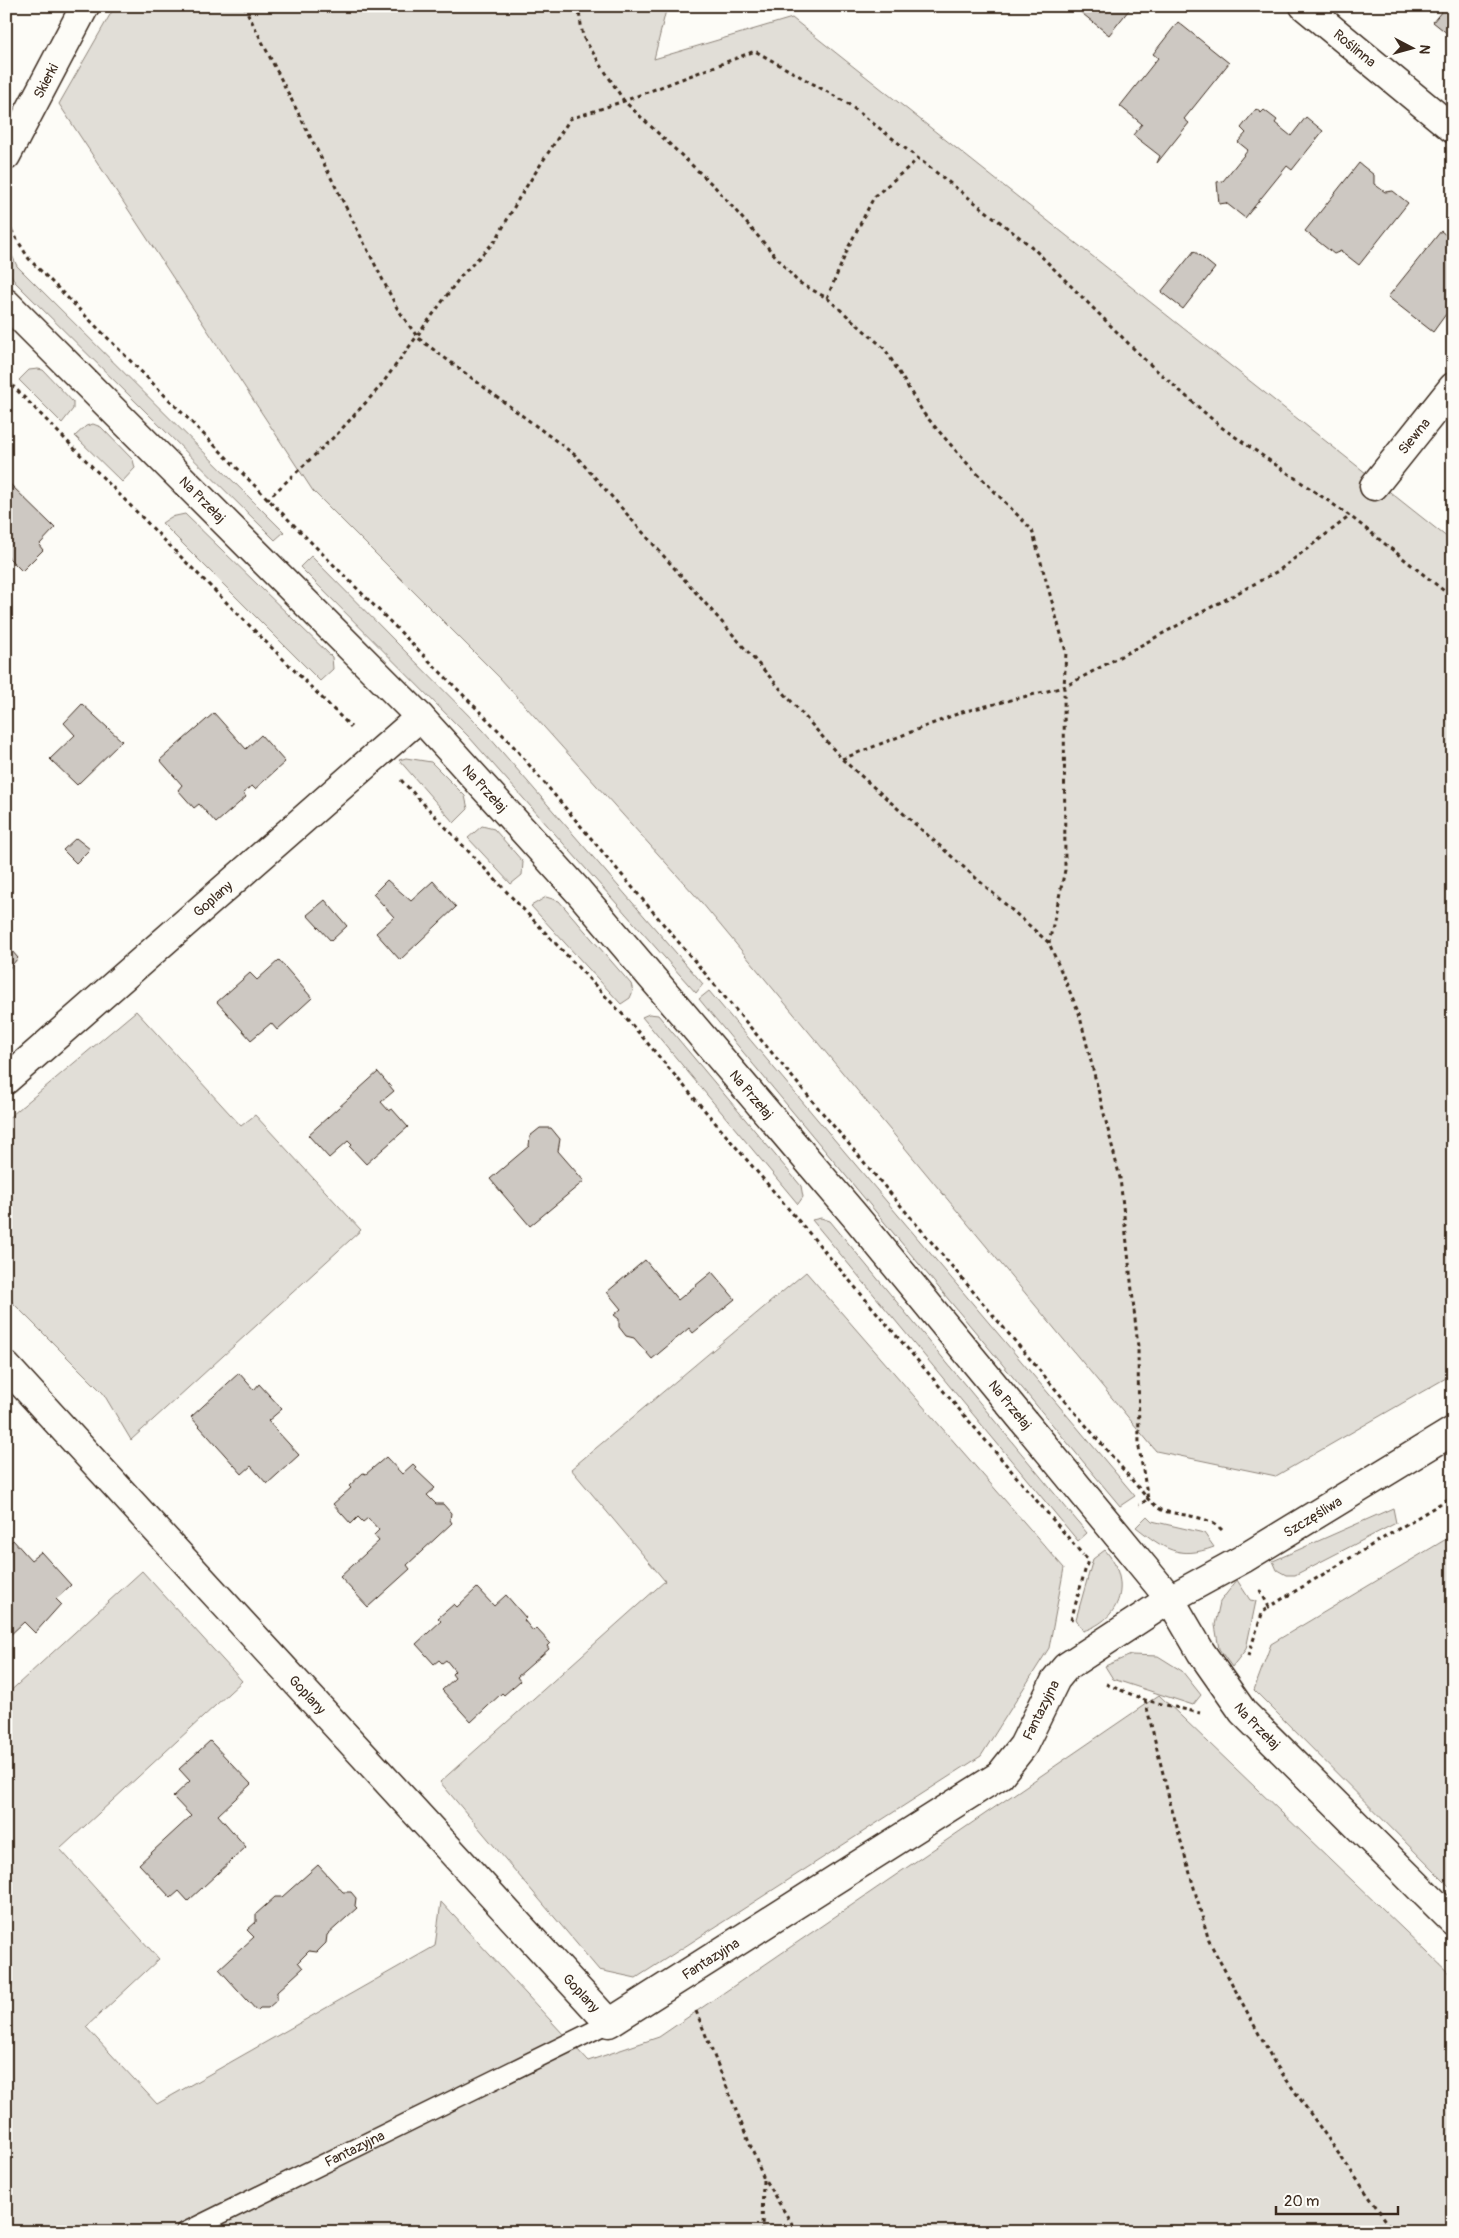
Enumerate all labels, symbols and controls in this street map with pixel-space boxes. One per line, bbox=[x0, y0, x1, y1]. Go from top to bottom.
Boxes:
north arrow bbox=[1386, 22, 1436, 72]
street label: Roślinna bbox=[1330, 26, 1379, 71]
text: N bbox=[1415, 44, 1433, 55]
street label: Skierki bbox=[30, 60, 62, 101]
street label: Siewna bbox=[1395, 415, 1434, 458]
street label: Na Przełaj bbox=[175, 473, 229, 527]
street label: Na Przełaj bbox=[458, 761, 511, 816]
street label: Goplany bbox=[190, 877, 236, 921]
street label: Na Przełaj bbox=[726, 1067, 777, 1123]
street label: Na Przełaj bbox=[985, 1377, 1035, 1433]
street label: Szczęśliwa bbox=[1280, 1493, 1345, 1541]
street label: Goplany bbox=[285, 1672, 329, 1718]
street label: Fantazyjna bbox=[1019, 1677, 1063, 1743]
street label: Na Przełaj bbox=[1230, 1700, 1284, 1753]
street label: Fantazyjna bbox=[679, 1935, 743, 1984]
street label: Goplany bbox=[559, 1970, 603, 2016]
street label: Fantazyjna bbox=[322, 2127, 387, 2171]
scale bar bbox=[1276, 2183, 1399, 2215]
text: 20 m bbox=[1284, 2192, 1319, 2211]

